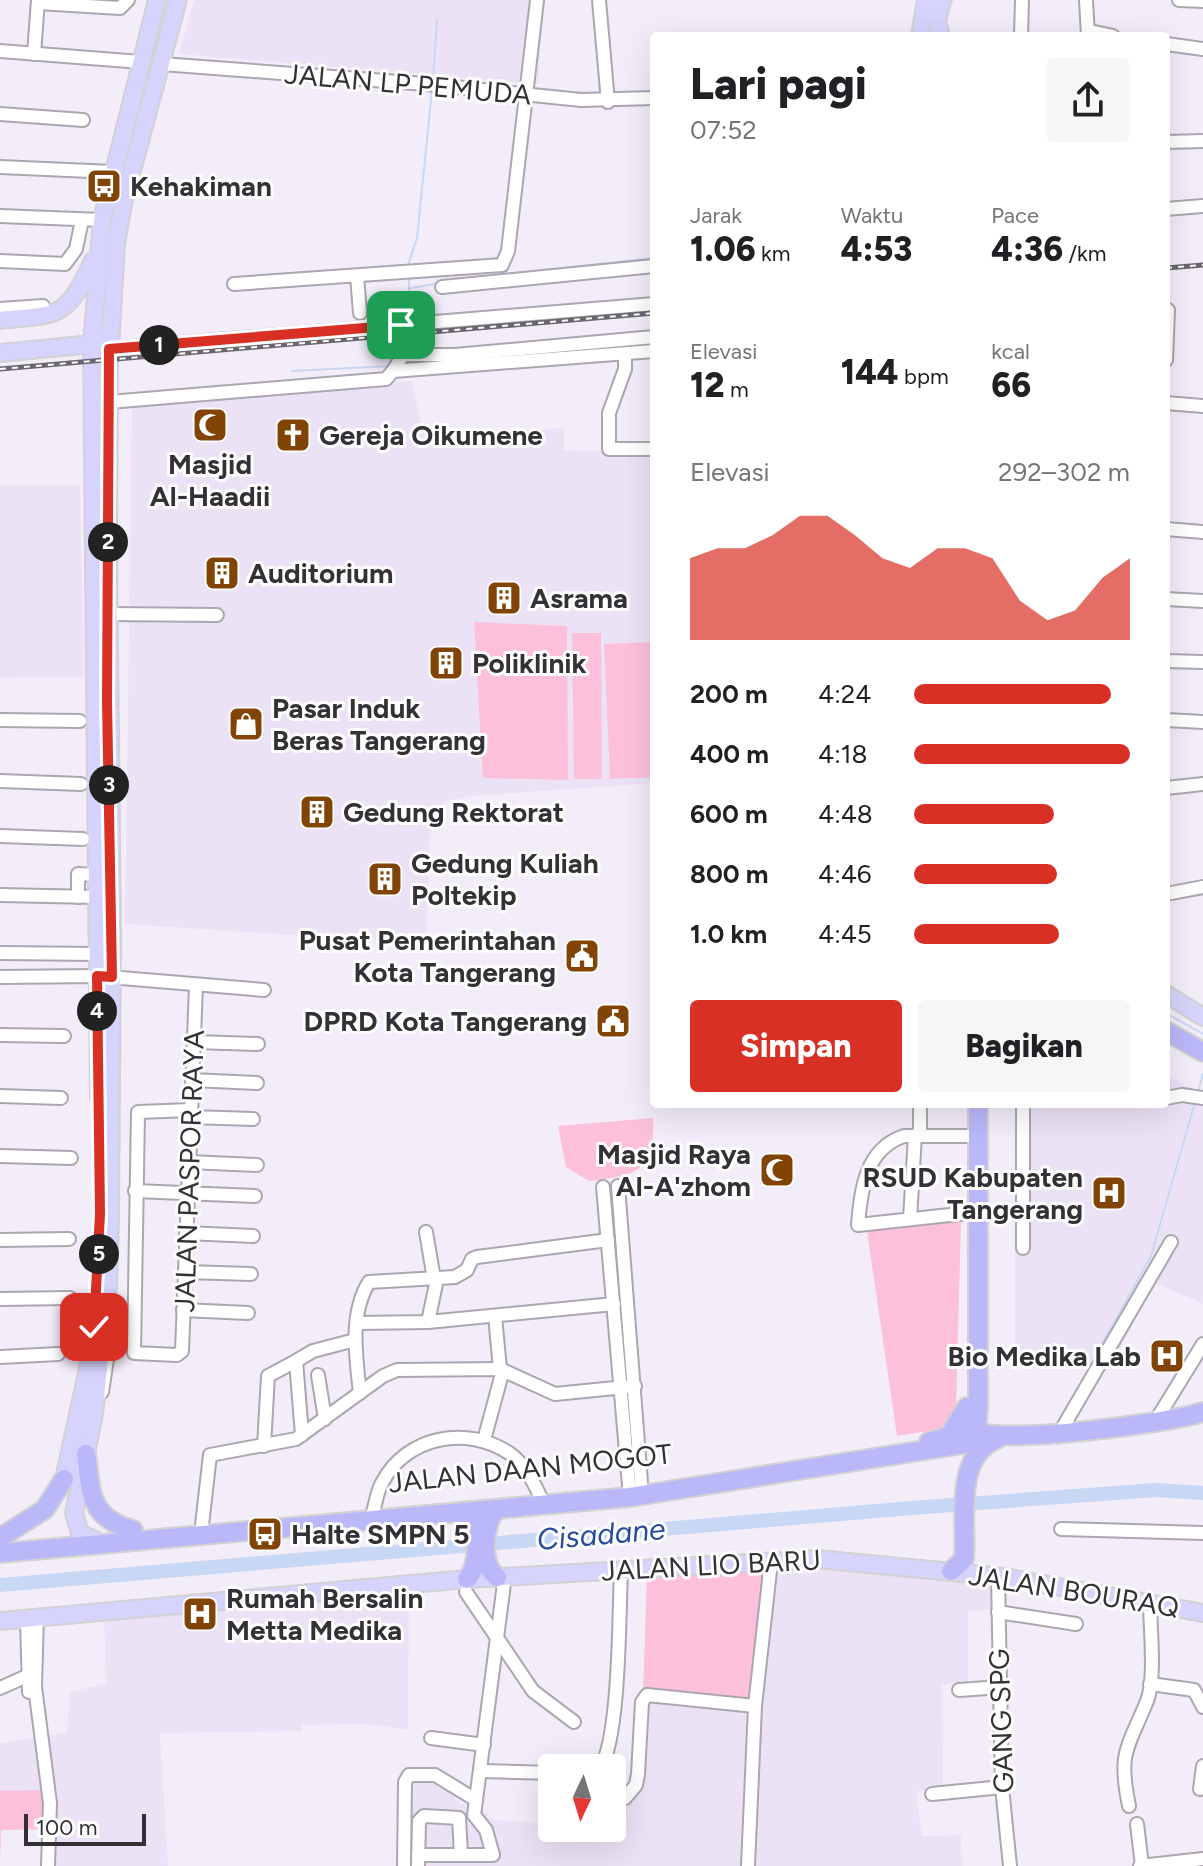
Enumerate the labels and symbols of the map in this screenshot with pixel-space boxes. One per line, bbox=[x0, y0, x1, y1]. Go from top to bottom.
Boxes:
street label: JALAN LP PEMUDA bbox=[283, 56, 533, 112]
bus stop icon: Kehakiman bbox=[85, 167, 123, 205]
place label: Kehakiman bbox=[130, 169, 272, 203]
pin bbox=[367, 291, 435, 359]
pin: 1 bbox=[139, 325, 179, 365]
mosque icon: Masjid Al-Haadii bbox=[191, 406, 229, 444]
church icon: Gereja Oikumene bbox=[274, 416, 312, 454]
place label: Gereja Oikumene bbox=[319, 418, 543, 452]
place label: Masjid Al-Haadii bbox=[150, 447, 270, 513]
pin: 2 bbox=[88, 522, 128, 562]
building icon: Auditorium bbox=[203, 554, 241, 592]
place label: Auditorium bbox=[248, 556, 393, 590]
building icon: Asrama bbox=[485, 579, 523, 617]
place label: Asrama bbox=[530, 581, 628, 615]
building icon: Poliklinik bbox=[427, 644, 465, 682]
place label: Poliklinik bbox=[472, 646, 587, 680]
place label: Pasar Induk Beras Tangerang bbox=[272, 691, 486, 757]
shop icon: Pasar Induk Beras Tangerang bbox=[227, 705, 265, 743]
pin: 3 bbox=[89, 765, 129, 805]
building icon: Gedung Rektorat bbox=[298, 793, 336, 831]
place label: Gedung Rektorat bbox=[343, 795, 564, 829]
place label: Gedung Kuliah Poltekip bbox=[411, 846, 599, 912]
building icon: Gedung Kuliah Poltekip bbox=[366, 860, 404, 898]
place label: Pusat Pemerintahan Kota Tangerang bbox=[299, 923, 556, 989]
public building icon: Pusat Pemerintahan Kota Tangerang bbox=[563, 937, 601, 975]
pin: 4 bbox=[77, 991, 117, 1031]
public building icon: DPRD Kota Tangerang bbox=[594, 1002, 632, 1040]
place label: DPRD Kota Tangerang bbox=[304, 1004, 587, 1038]
street label: JALAN PASPOR RAYA bbox=[167, 1029, 211, 1313]
place label: Masjid Raya Al-A'zhom bbox=[597, 1137, 751, 1203]
mosque icon: Masjid Raya Al-A'zhom bbox=[758, 1151, 796, 1189]
place label: RSUD Kabupaten Tangerang bbox=[862, 1160, 1083, 1226]
hospital icon: RSUD Kabupaten Tangerang bbox=[1090, 1174, 1128, 1212]
pin: 5 bbox=[79, 1234, 119, 1274]
pin bbox=[60, 1293, 128, 1361]
hospital icon: Bio Medika Lab bbox=[1148, 1337, 1186, 1375]
place label: Bio Medika Lab bbox=[948, 1339, 1141, 1373]
street label: JALAN DAAN MOGOT bbox=[387, 1436, 674, 1500]
water label: Cisadane bbox=[535, 1510, 667, 1558]
bus stop icon: Halte SMPN 5 bbox=[246, 1515, 284, 1553]
place label: Halte SMPN 5 bbox=[291, 1517, 469, 1551]
street label: JALAN LIO BARU bbox=[600, 1542, 822, 1588]
street label: JALAN BOURAQ bbox=[966, 1558, 1182, 1624]
place label: Rumah Bersalin Metta Medika bbox=[226, 1581, 423, 1647]
hospital icon: Rumah Bersalin Metta Medika bbox=[181, 1595, 219, 1633]
street label: GANG SPG bbox=[981, 1648, 1021, 1794]
north arrow bbox=[538, 1754, 626, 1842]
scale bar bbox=[24, 1810, 146, 1846]

